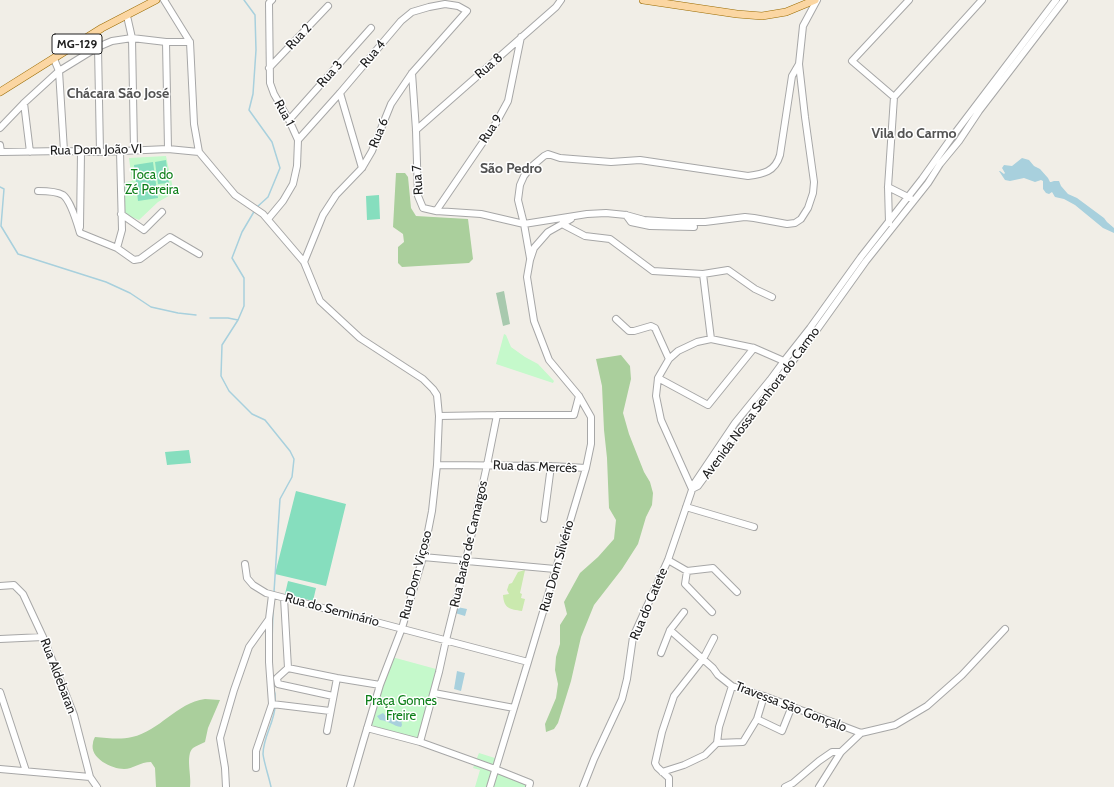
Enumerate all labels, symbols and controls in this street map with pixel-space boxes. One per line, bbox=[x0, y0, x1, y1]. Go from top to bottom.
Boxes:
street label: Rua 2 bbox=[283, 21, 315, 53]
road number: MG-129 bbox=[52, 34, 102, 54]
street label: Rua 4 bbox=[357, 37, 389, 71]
street label: Rua 8 bbox=[472, 50, 506, 82]
street label: Rua 3 bbox=[314, 57, 346, 91]
district label: Chácara São José bbox=[67, 86, 169, 102]
street label: Rua 1 bbox=[271, 97, 297, 129]
street label: Rua 9 bbox=[476, 112, 506, 146]
street label: Rua 6 bbox=[366, 116, 392, 150]
district label: Vila do Carmo bbox=[871, 126, 957, 142]
street label: Rua Dom João VI bbox=[50, 141, 142, 159]
district label: São Pedro bbox=[480, 161, 542, 177]
street label: Rua 7 bbox=[409, 164, 427, 196]
park label: Toca do Zé Pereira bbox=[125, 167, 179, 198]
street label: Avenida Nossa Senhora do Carmo bbox=[699, 324, 823, 482]
street label: Rua das Mercês bbox=[493, 458, 577, 476]
street label: Rua Barão de Camargos bbox=[447, 479, 491, 609]
street label: Rua Dom Silvério bbox=[536, 518, 578, 614]
street label: Rua Dom Viçoso bbox=[397, 529, 435, 621]
street label: Rua do Catete bbox=[627, 565, 671, 643]
street label: Rua do Seminário bbox=[283, 590, 381, 630]
street label: Rua Aldebaran bbox=[36, 636, 80, 716]
street label: Travessa São Gonçalo bbox=[733, 679, 849, 735]
park label: Praça Gomes Freire bbox=[365, 693, 437, 724]

